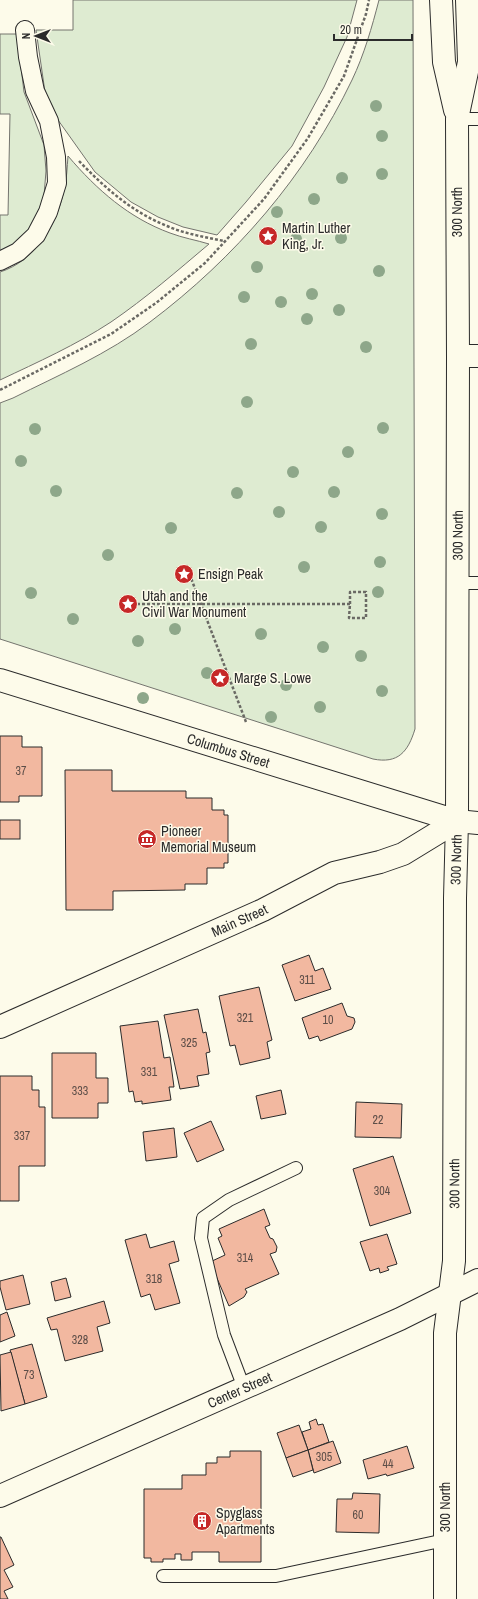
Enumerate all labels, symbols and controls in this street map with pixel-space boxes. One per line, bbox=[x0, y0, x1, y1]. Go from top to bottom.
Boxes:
north arrow bbox=[16, 16, 56, 56]
scale bar bbox=[334, 16, 412, 42]
text: 20 m bbox=[340, 22, 362, 38]
text: N bbox=[19, 33, 33, 39]
street label: 300 North bbox=[448, 187, 466, 237]
place label: Martin Luther King, Jr. bbox=[282, 219, 350, 253]
place icon: Martin Luther King, Jr. bbox=[257, 225, 279, 247]
street label: 300 North bbox=[449, 510, 467, 561]
place icon: Ensign Peak bbox=[173, 563, 195, 585]
place label: Ensign Peak bbox=[198, 565, 263, 583]
place label: Utah and the Civil War Monument bbox=[142, 587, 246, 621]
place icon: Utah and the Civil War Monument bbox=[117, 593, 139, 615]
place icon: Marge S. Lowe bbox=[209, 667, 231, 689]
place label: Marge S. Lowe bbox=[234, 669, 311, 687]
street label: Columbus Street bbox=[185, 729, 272, 772]
house number: 37 bbox=[16, 763, 27, 779]
place label: Pioneer Memorial Museum bbox=[161, 822, 256, 856]
museum icon: Pioneer Memorial Museum bbox=[136, 828, 158, 850]
street label: 300 North bbox=[446, 834, 466, 885]
street label: Main Street bbox=[209, 900, 271, 941]
house number: 311 bbox=[299, 972, 315, 988]
house number: 321 bbox=[237, 1010, 254, 1026]
house number: 10 bbox=[323, 1012, 333, 1028]
house number: 325 bbox=[181, 1035, 198, 1051]
house number: 331 bbox=[141, 1064, 158, 1080]
house number: 333 bbox=[72, 1083, 88, 1099]
house number: 22 bbox=[373, 1112, 383, 1128]
house number: 337 bbox=[14, 1128, 31, 1144]
street label: 300 North bbox=[445, 1158, 463, 1209]
house number: 304 bbox=[374, 1183, 391, 1199]
house number: 314 bbox=[237, 1250, 254, 1266]
house number: 318 bbox=[146, 1271, 162, 1287]
house number: 328 bbox=[72, 1332, 88, 1348]
house number: 73 bbox=[24, 1367, 34, 1383]
street label: Center Street bbox=[205, 1368, 275, 1412]
house number: 305 bbox=[316, 1449, 333, 1465]
house number: 44 bbox=[383, 1456, 394, 1472]
street label: 300 North bbox=[436, 1482, 454, 1532]
place label: Spyglass Apartments bbox=[215, 1504, 275, 1538]
house number: 60 bbox=[353, 1507, 363, 1523]
building icon: Spyglass Apartments bbox=[191, 1510, 213, 1532]

